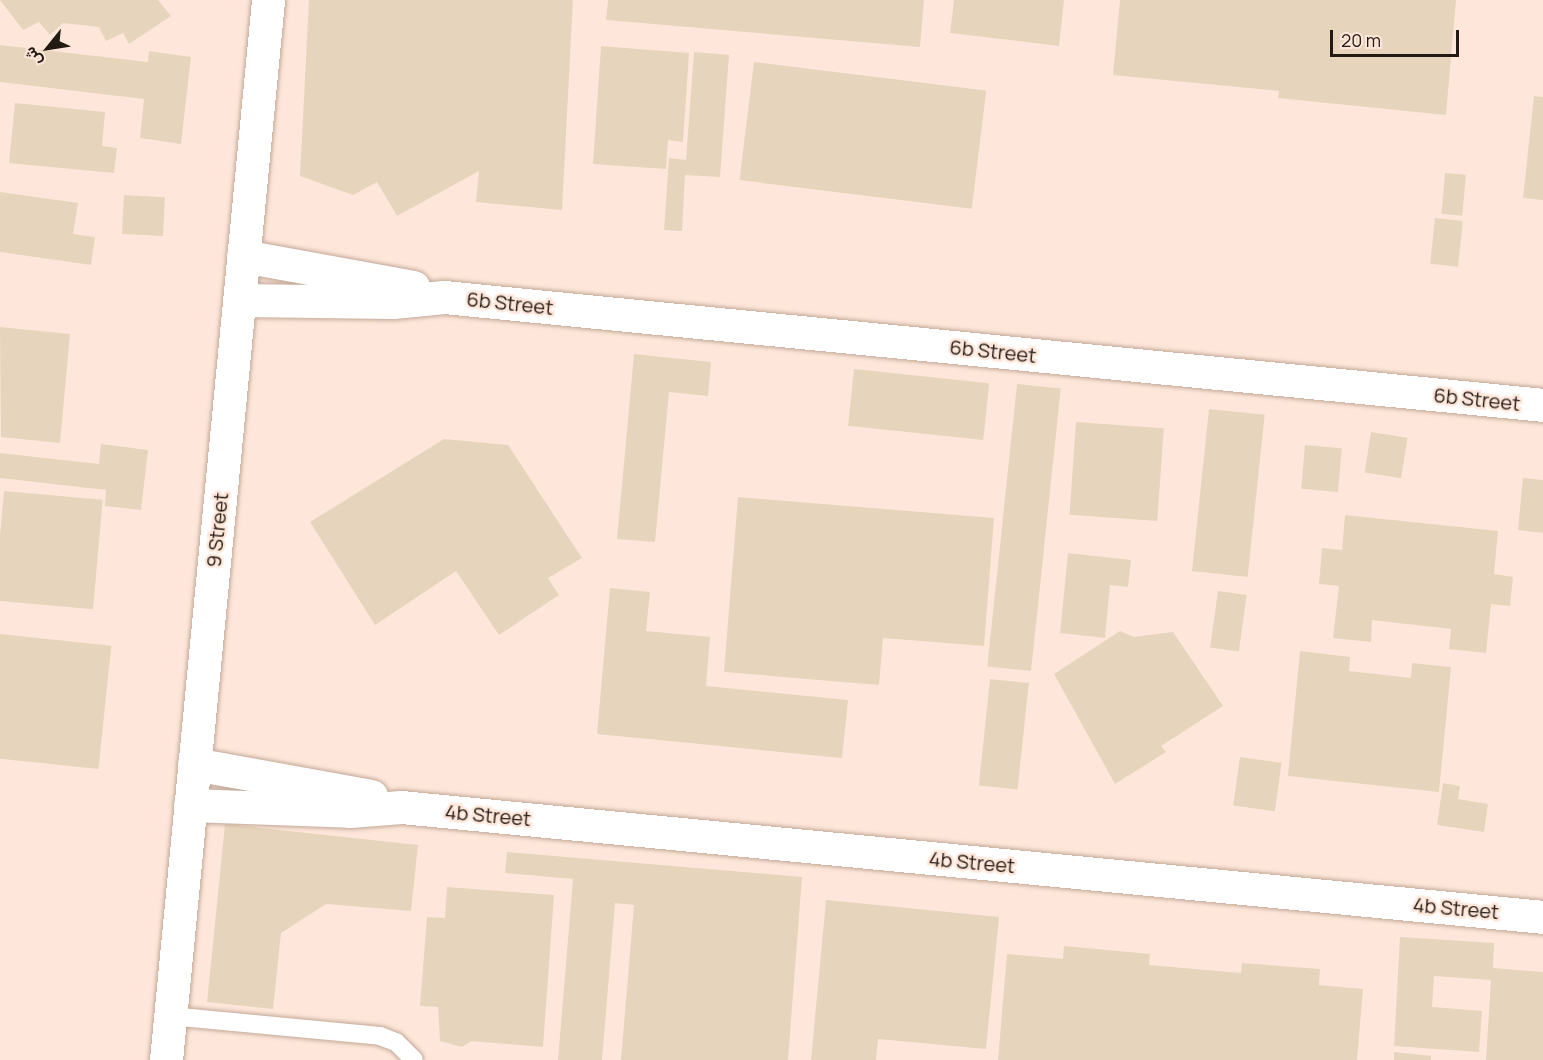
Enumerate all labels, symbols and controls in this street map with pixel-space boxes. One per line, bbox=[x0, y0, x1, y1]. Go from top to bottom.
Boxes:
north arrow bbox=[18, 18, 78, 78]
scale bar bbox=[1333, 18, 1462, 56]
text: 20 m bbox=[1341, 28, 1381, 52]
text: ش bbox=[18, 43, 47, 71]
street label: 6b Street bbox=[465, 287, 555, 319]
street label: 6b Street bbox=[948, 335, 1038, 367]
street label: 6b Street bbox=[1432, 383, 1522, 415]
street label: 9 Street bbox=[201, 491, 233, 569]
street label: 4b Street bbox=[444, 799, 532, 831]
street label: 4b Street bbox=[928, 846, 1016, 878]
street label: 4b Street bbox=[1412, 892, 1500, 924]

